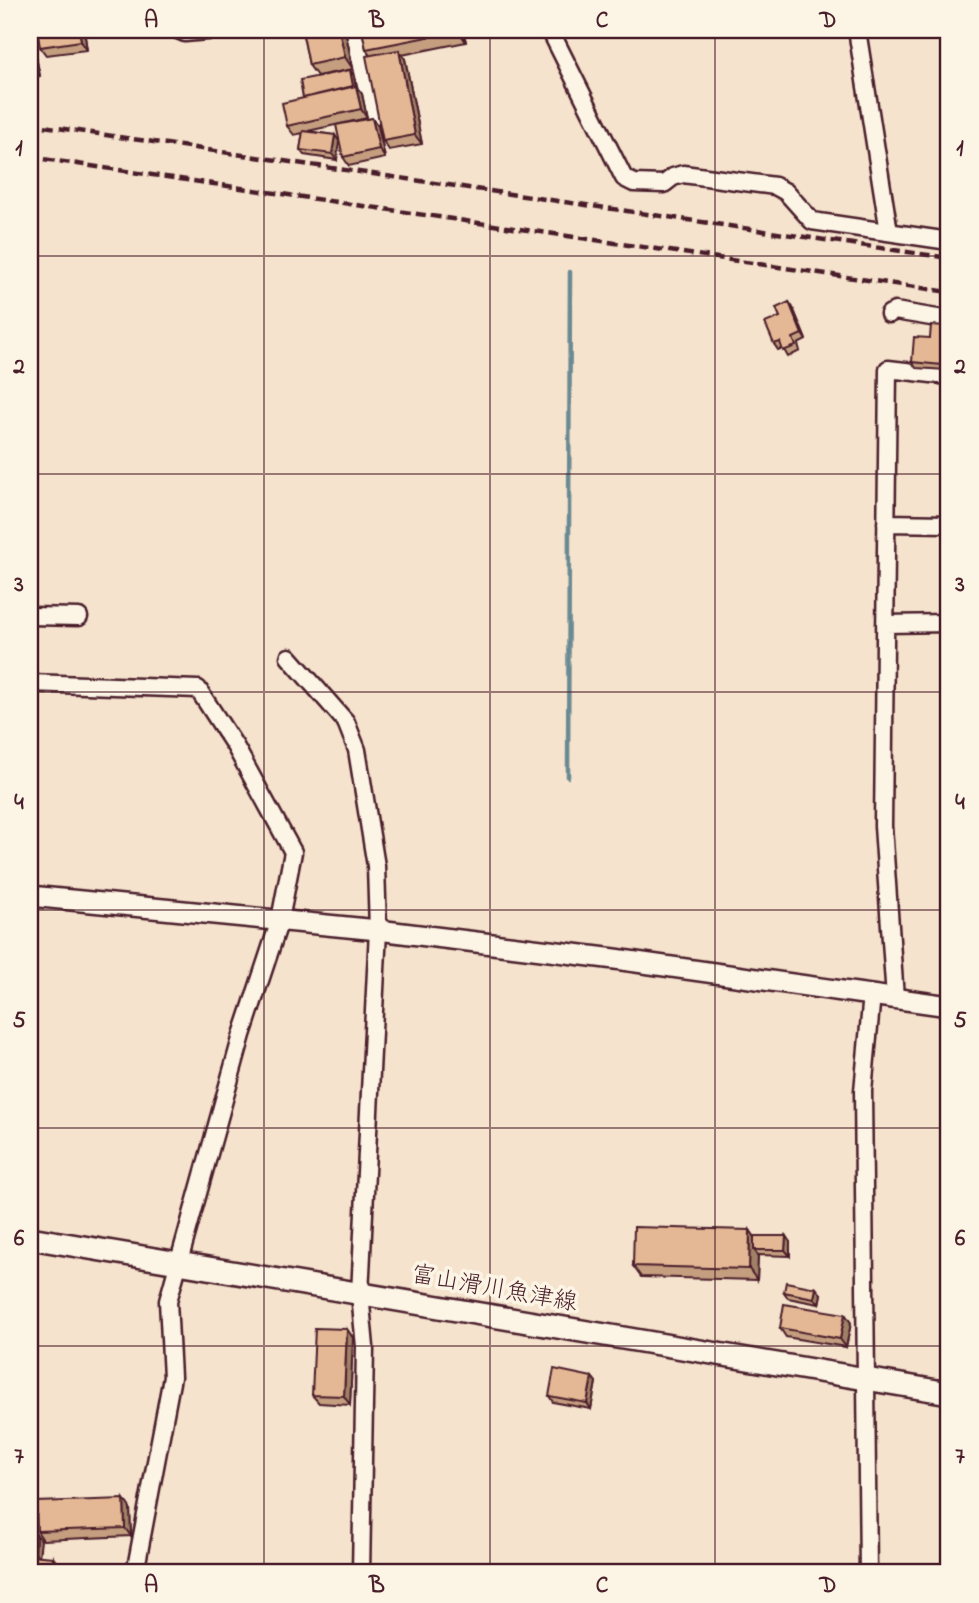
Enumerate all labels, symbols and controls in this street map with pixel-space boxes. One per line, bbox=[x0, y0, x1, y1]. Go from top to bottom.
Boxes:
text: A bbox=[144, 5, 158, 38]
text: B bbox=[368, 5, 385, 38]
text: C bbox=[596, 5, 609, 38]
text: D bbox=[819, 5, 836, 38]
text: 1 bbox=[15, 133, 23, 166]
text: 1 bbox=[956, 133, 964, 166]
text: 2 bbox=[12, 351, 25, 384]
text: 2 bbox=[953, 351, 966, 384]
text: 3 bbox=[13, 569, 24, 602]
text: 3 bbox=[954, 569, 965, 602]
text: 4 bbox=[14, 787, 24, 820]
text: 4 bbox=[955, 787, 965, 820]
text: 5 bbox=[12, 1005, 26, 1038]
text: 5 bbox=[953, 1005, 967, 1038]
text: 6 bbox=[14, 1223, 25, 1256]
text: 6 bbox=[955, 1223, 966, 1256]
street label: 富山滑川魚津線 bbox=[408, 1258, 580, 1322]
text: 7 bbox=[14, 1441, 24, 1474]
text: 7 bbox=[955, 1441, 965, 1474]
text: A bbox=[144, 1570, 158, 1603]
text: B bbox=[368, 1570, 385, 1603]
text: C bbox=[596, 1570, 609, 1603]
text: D bbox=[819, 1570, 836, 1603]

